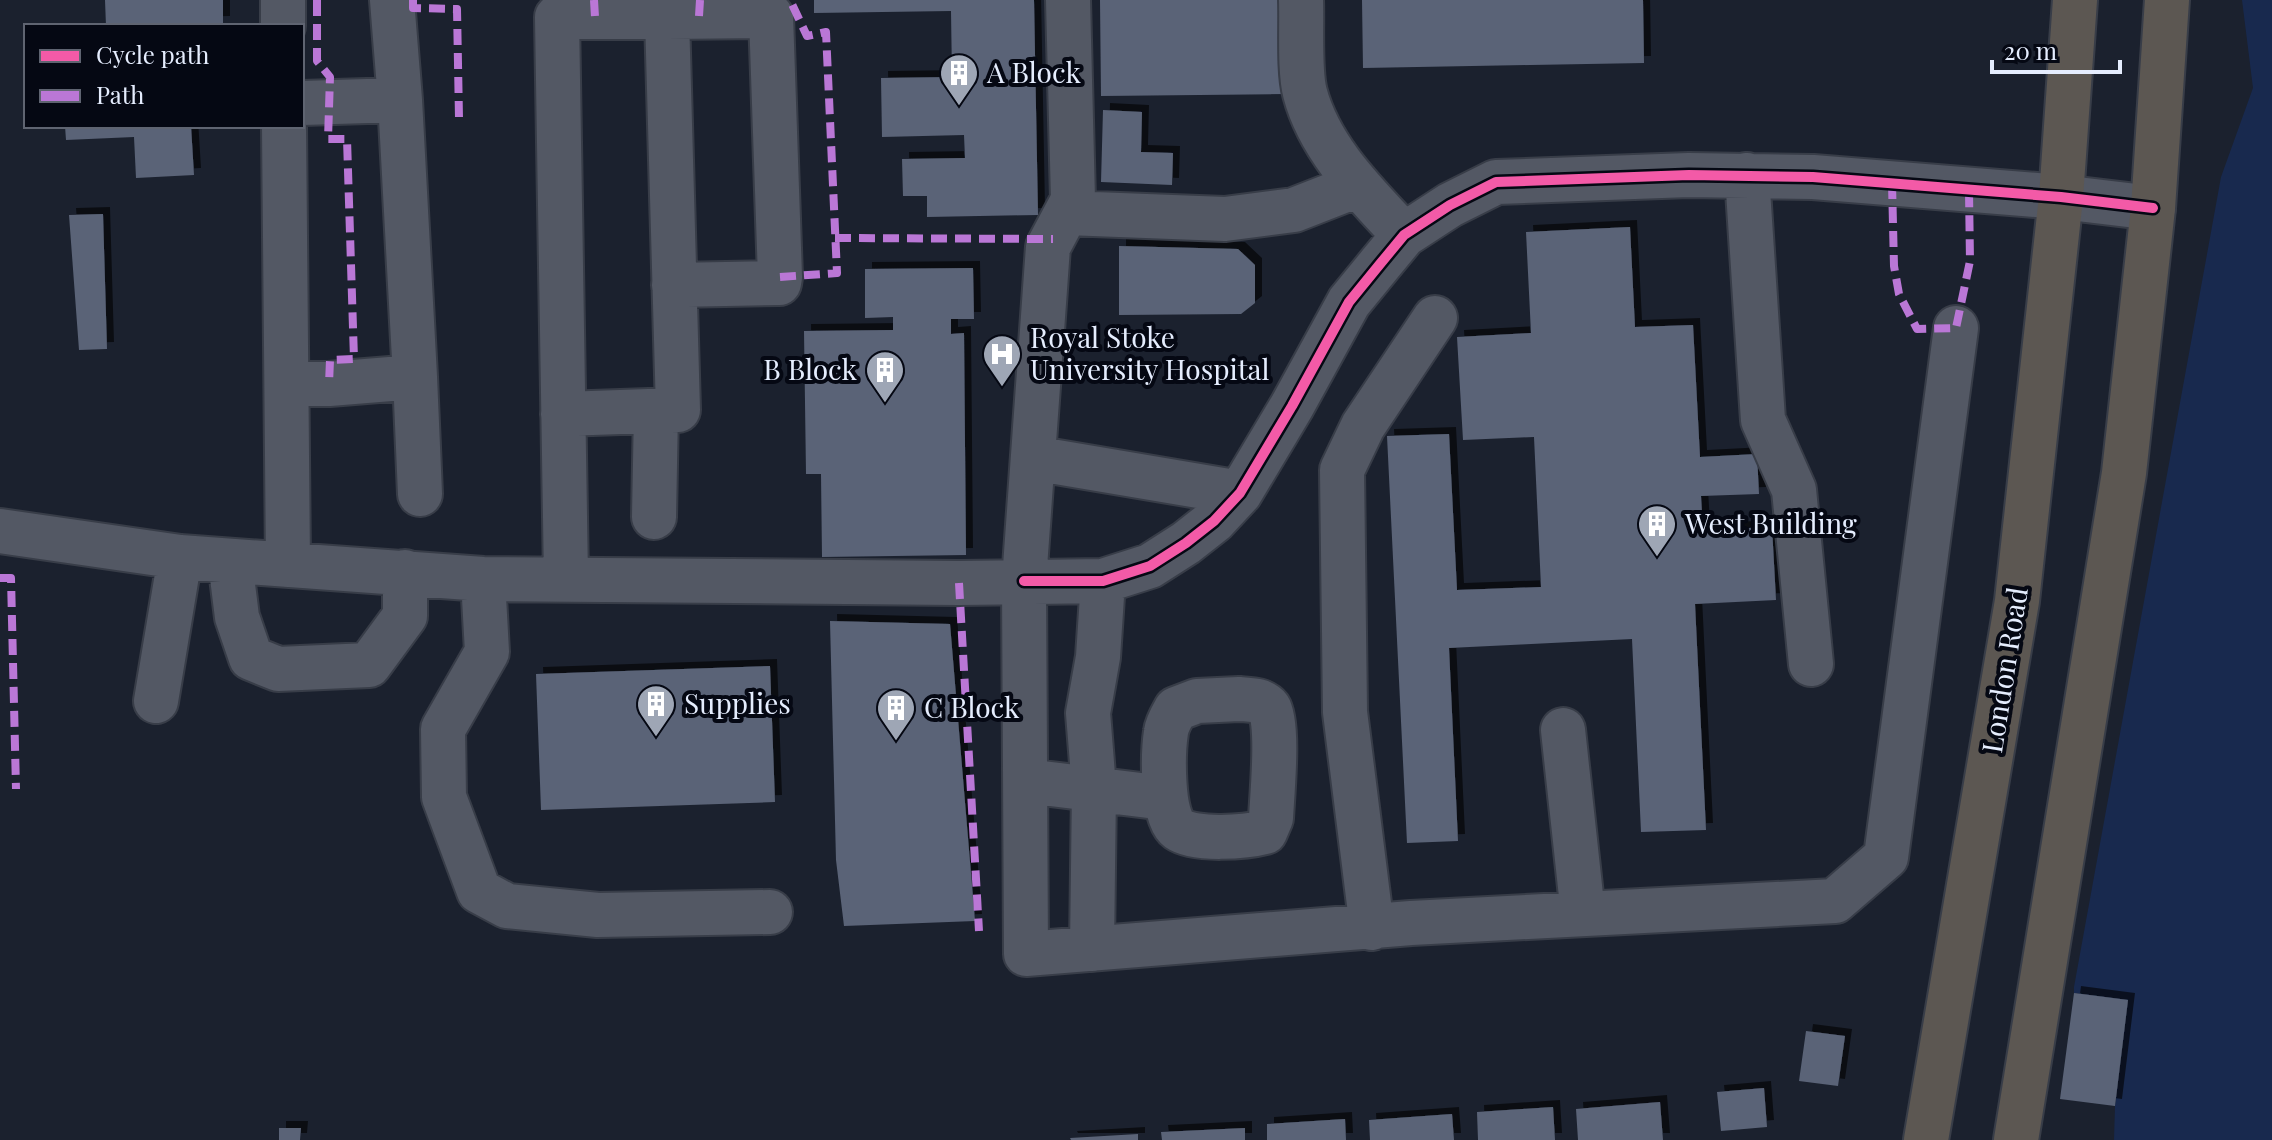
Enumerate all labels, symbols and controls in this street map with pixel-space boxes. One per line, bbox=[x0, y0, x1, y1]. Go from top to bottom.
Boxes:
legend bbox=[24, 24, 304, 128]
scale bar bbox=[1992, 24, 2120, 74]
text: 20 m bbox=[2004, 34, 2057, 66]
text: Cycle path bbox=[96, 38, 209, 70]
building icon: A Block bbox=[938, 52, 980, 107]
place label: A Block bbox=[986, 53, 1081, 90]
text: Path bbox=[96, 78, 144, 110]
place label: Royal Stoke University Hospital bbox=[1030, 318, 1270, 387]
hospital icon: Royal Stoke University Hospital bbox=[981, 333, 1023, 388]
building icon: B Block bbox=[864, 349, 906, 404]
place label: B Block bbox=[763, 350, 858, 387]
building icon: West Building bbox=[1636, 503, 1678, 558]
place label: West Building bbox=[1684, 504, 1857, 541]
street label: London Road bbox=[1972, 584, 2035, 755]
building icon: Supplies bbox=[635, 683, 677, 738]
place label: Supplies bbox=[684, 684, 791, 721]
building icon: C Block bbox=[875, 687, 917, 742]
place label: C Block bbox=[924, 688, 1020, 725]

